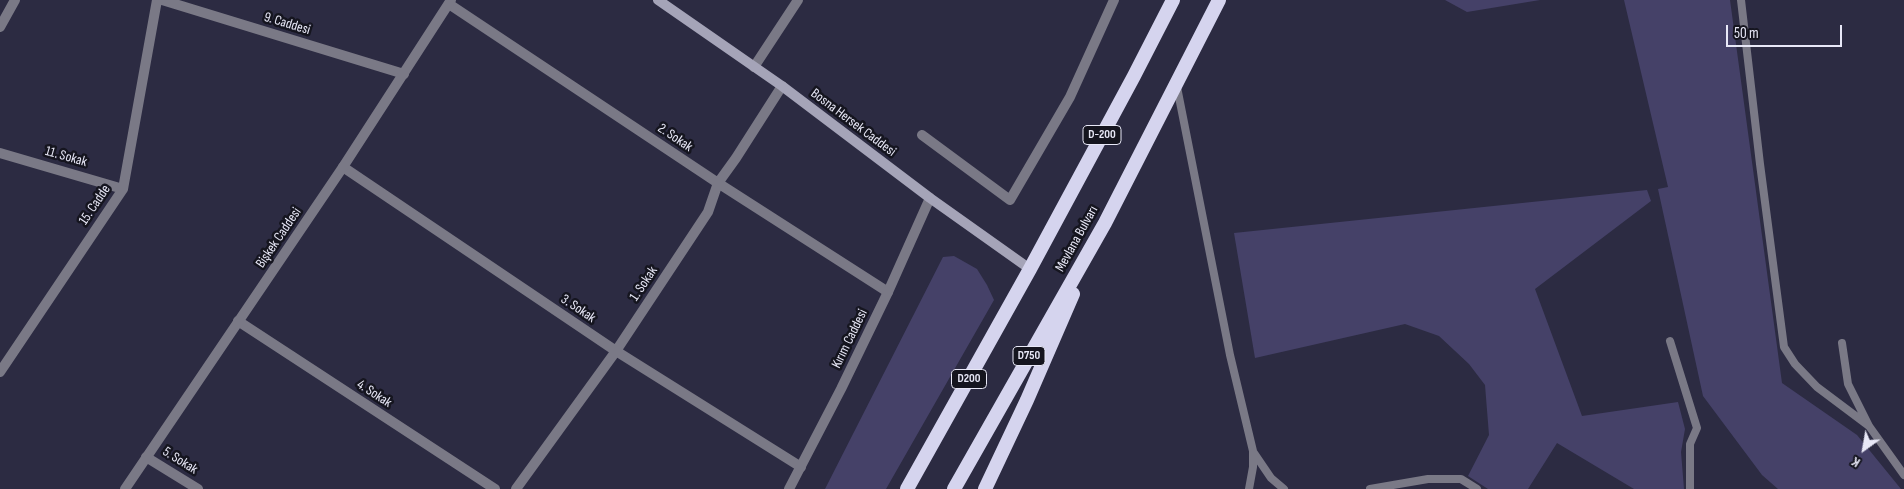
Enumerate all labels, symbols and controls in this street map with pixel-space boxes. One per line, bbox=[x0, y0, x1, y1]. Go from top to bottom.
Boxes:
street label: 9. Caddesi bbox=[262, 9, 312, 39]
scale bar bbox=[1729, 15, 1845, 47]
text: 50 m bbox=[1734, 24, 1759, 43]
street label: Bosna Hersek Caddesi bbox=[807, 86, 899, 160]
street label: 2. Sokak bbox=[654, 120, 696, 156]
road number: D-200 bbox=[1083, 126, 1121, 144]
street label: 11. Sokak bbox=[43, 143, 89, 171]
street label: 15. Cadde bbox=[76, 182, 114, 228]
street label: Mevlana Bulvarı bbox=[1052, 203, 1102, 275]
street label: Bişkek Caddesi bbox=[253, 205, 305, 271]
street label: 1. Sokak bbox=[626, 264, 662, 304]
street label: 3. Sokak bbox=[557, 291, 599, 327]
street label: Kırım Caddesi bbox=[829, 307, 871, 371]
road number: D750 bbox=[1013, 346, 1045, 366]
road number: D200 bbox=[952, 369, 986, 388]
street label: 4. Sokak bbox=[353, 376, 395, 412]
north arrow bbox=[1839, 424, 1889, 474]
street label: 5. Sokak bbox=[159, 444, 201, 478]
text: K bbox=[1848, 453, 1863, 471]

